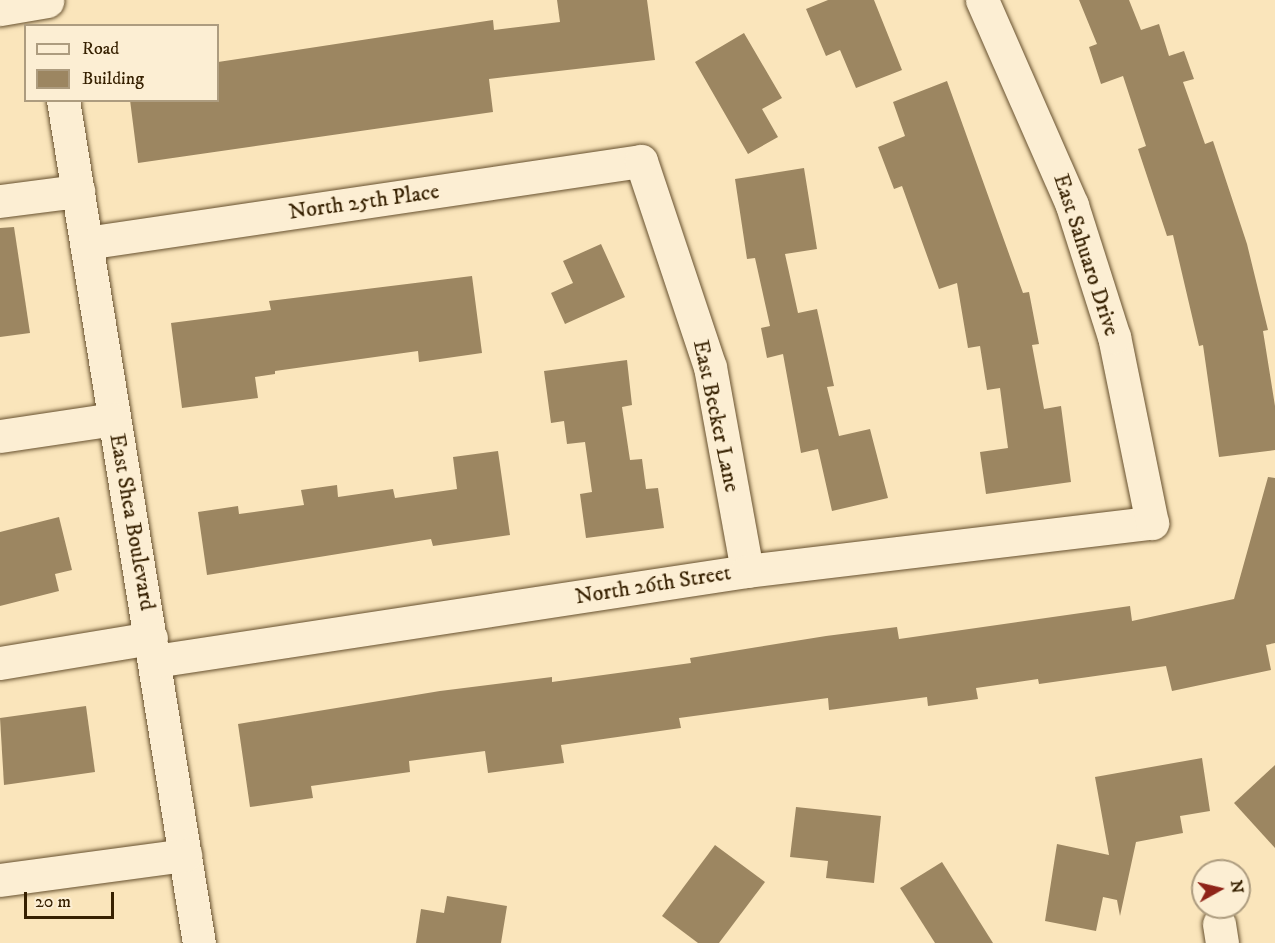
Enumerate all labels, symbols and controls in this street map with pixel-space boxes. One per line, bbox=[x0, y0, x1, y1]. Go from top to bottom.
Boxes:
legend bbox=[24, 24, 219, 102]
text: Road bbox=[82, 38, 119, 60]
text: Building bbox=[82, 68, 144, 90]
street label: East Sahuaro Drive bbox=[1047, 171, 1125, 339]
street label: North 25th Place bbox=[287, 178, 441, 226]
street label: East Becker Lane bbox=[687, 337, 745, 495]
street label: East Shea Boulevard bbox=[103, 431, 161, 613]
street label: North 26th Street bbox=[573, 560, 733, 610]
north arrow bbox=[1191, 859, 1251, 919]
text: N bbox=[1226, 879, 1248, 895]
scale bar bbox=[27, 880, 117, 918]
text: 20 m bbox=[35, 891, 71, 913]

